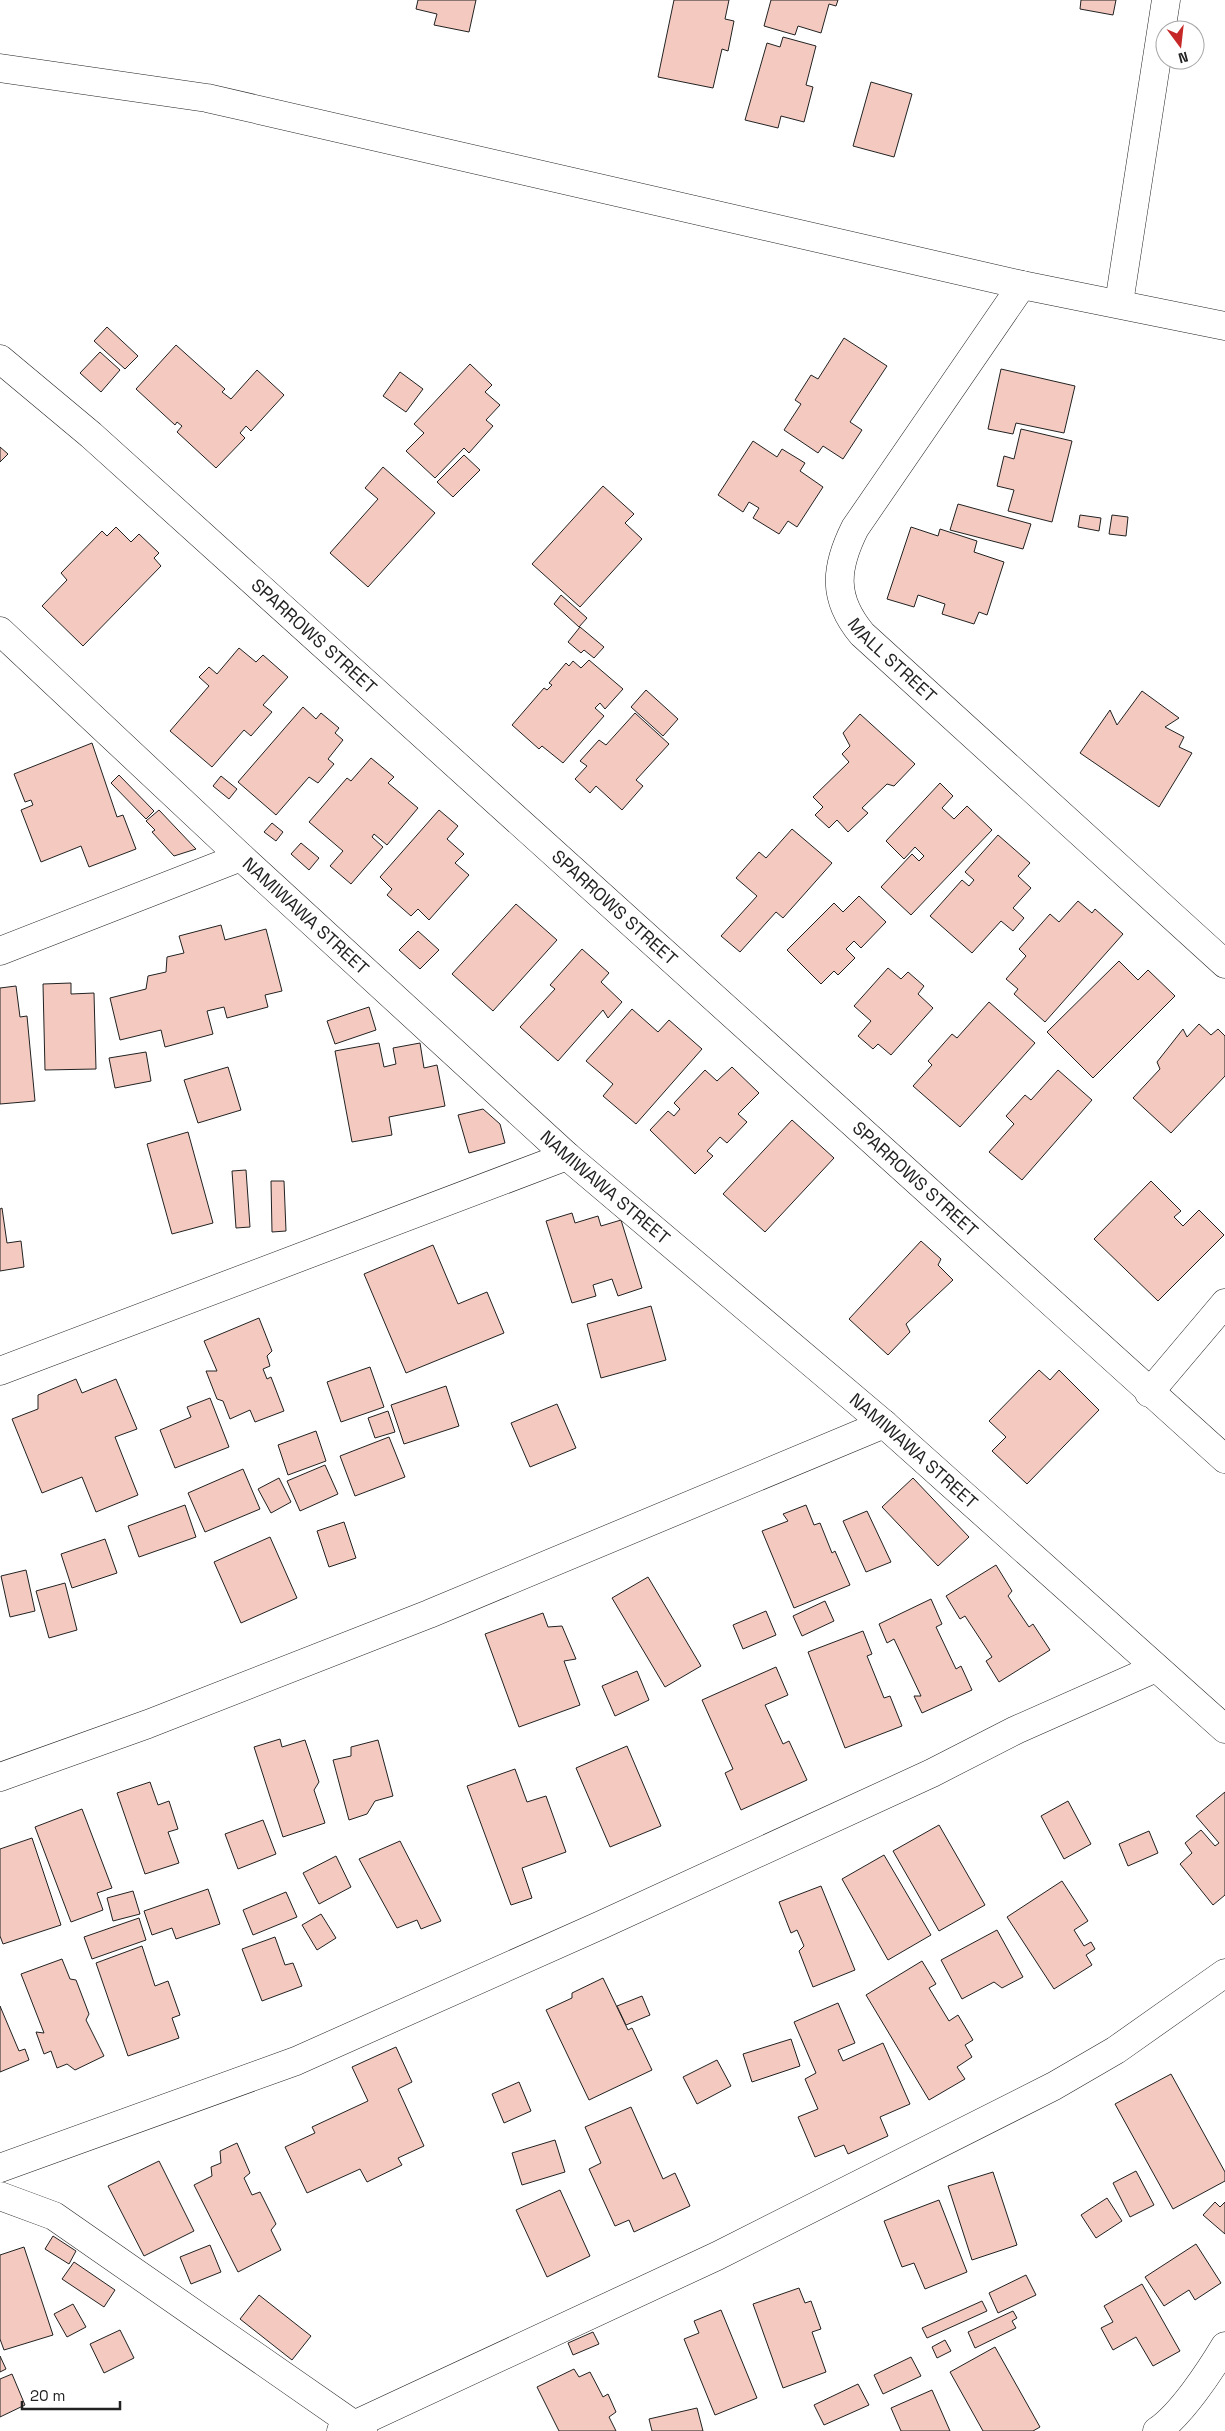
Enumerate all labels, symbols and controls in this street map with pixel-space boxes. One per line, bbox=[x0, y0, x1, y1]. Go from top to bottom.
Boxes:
north arrow bbox=[1155, 20, 1205, 70]
text: N bbox=[1176, 48, 1190, 67]
street label: SPARROWS STREET bbox=[247, 573, 382, 699]
street label: MALL STREET bbox=[843, 613, 942, 708]
street label: SPARROWS STREET bbox=[547, 845, 683, 970]
street label: NAMIWAWA STREET bbox=[238, 852, 374, 980]
street label: SPARROWS STREET bbox=[848, 1116, 983, 1242]
street label: NAMIWAWA STREET bbox=[535, 1125, 675, 1249]
street label: NAMIWAWA STREET bbox=[845, 1388, 983, 1514]
scale bar bbox=[22, 2378, 120, 2410]
text: 20 m bbox=[30, 2386, 65, 2405]

